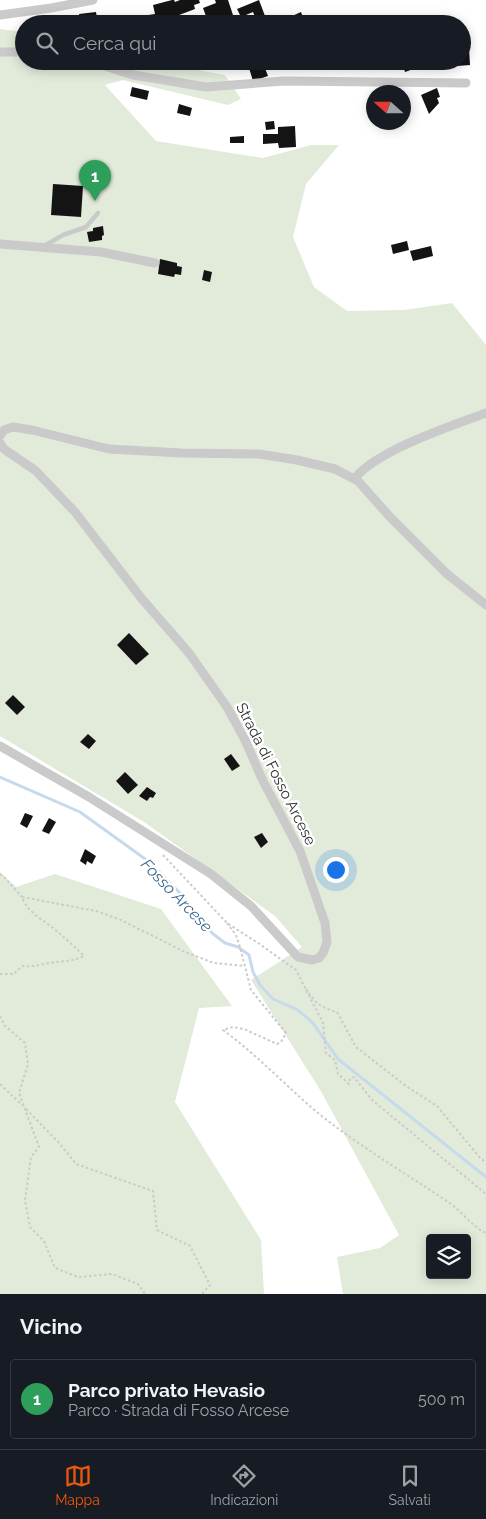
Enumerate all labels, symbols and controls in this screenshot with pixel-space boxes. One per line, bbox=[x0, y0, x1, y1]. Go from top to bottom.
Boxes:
search box bbox=[15, 15, 471, 70]
icon: search bbox=[33, 29, 61, 57]
text: Cerca qui bbox=[73, 32, 156, 54]
north arrow bbox=[366, 85, 411, 130]
pin: 1 bbox=[79, 160, 111, 201]
street label: Strada di Fosso Arcese bbox=[232, 700, 320, 848]
water label: Fosso Arcese bbox=[137, 855, 216, 936]
your location bbox=[323, 857, 349, 883]
map controls bbox=[426, 1234, 471, 1279]
button: layers bbox=[426, 1234, 471, 1279]
text: Vicino bbox=[20, 1314, 82, 1339]
text: Parco privato Hevasio bbox=[68, 1379, 265, 1401]
text: 1 bbox=[33, 1390, 41, 1409]
text: 500 m bbox=[418, 1390, 465, 1409]
text: Parco · Strada di Fosso Arcese bbox=[68, 1401, 289, 1420]
tab: Mappa bbox=[55, 1462, 100, 1508]
tab: Indicazioni bbox=[210, 1462, 278, 1508]
tab: Salvati bbox=[389, 1462, 431, 1508]

